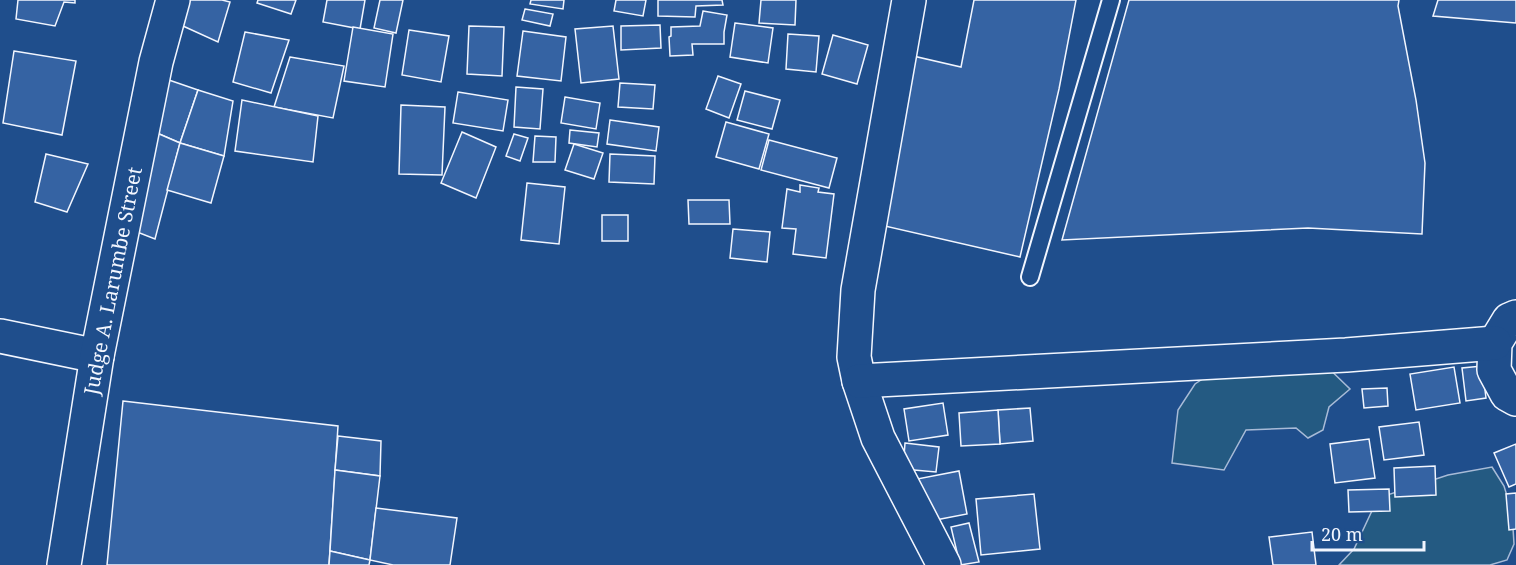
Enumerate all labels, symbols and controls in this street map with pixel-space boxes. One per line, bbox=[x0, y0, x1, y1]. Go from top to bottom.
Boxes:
street label: Judge A. Larumbe Street bbox=[77, 165, 148, 398]
scale bar bbox=[1312, 514, 1424, 552]
text: 20 m bbox=[1321, 522, 1363, 546]

